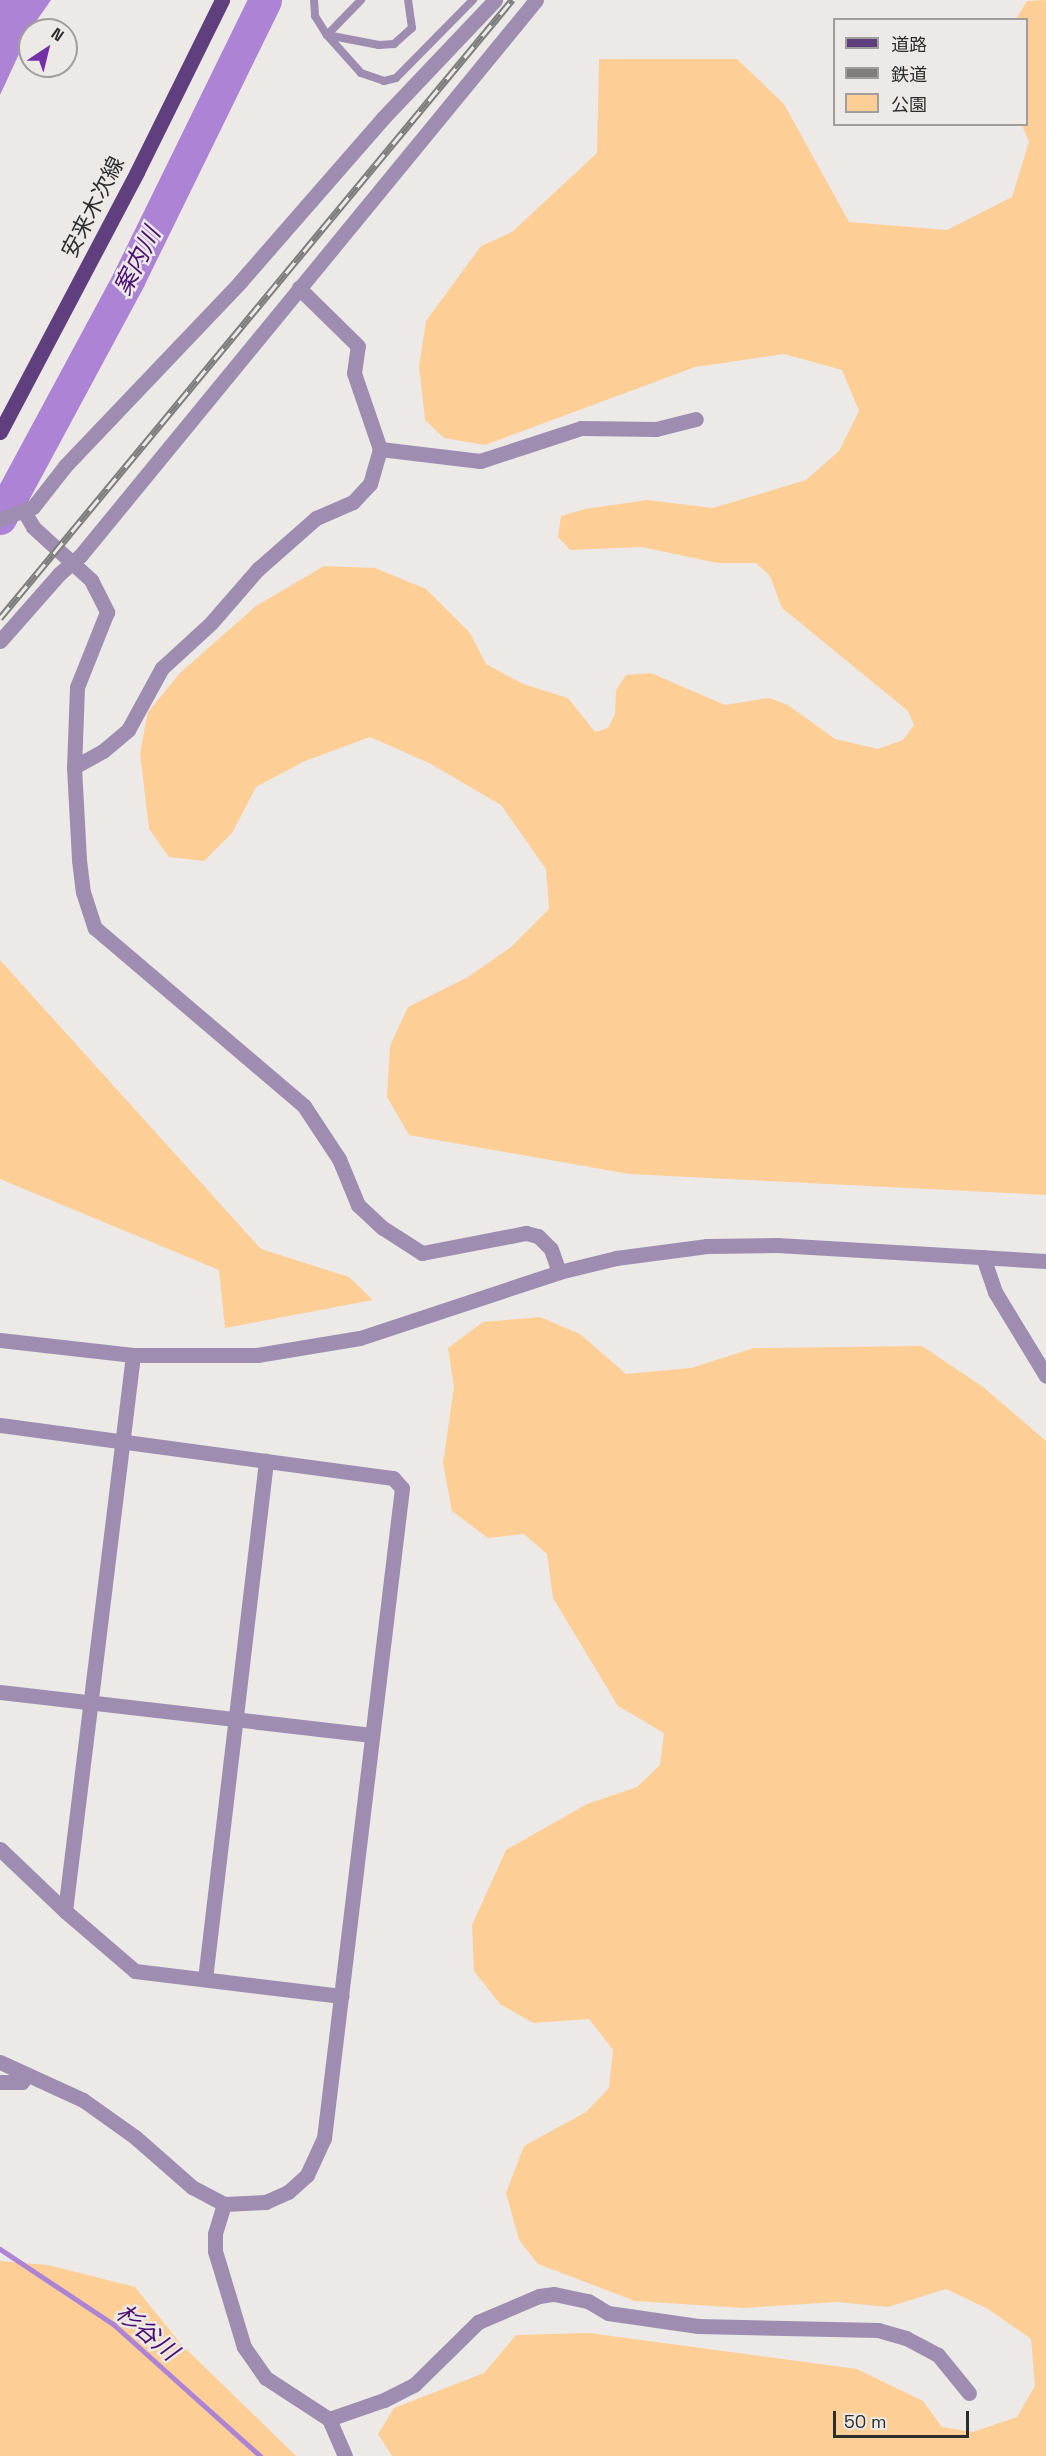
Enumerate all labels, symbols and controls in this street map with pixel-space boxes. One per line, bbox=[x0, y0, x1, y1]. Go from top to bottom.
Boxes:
north arrow bbox=[18, 18, 78, 78]
legend bbox=[833, 18, 1028, 126]
text: N bbox=[47, 23, 68, 46]
text: 道路 bbox=[891, 33, 927, 56]
text: 鉄道 bbox=[891, 63, 927, 86]
text: 公園 bbox=[891, 93, 927, 116]
street label: 安来木次線 bbox=[56, 152, 130, 262]
water label: 案内川 bbox=[108, 222, 166, 300]
water label: 杉谷川 bbox=[110, 2298, 184, 2366]
scale bar bbox=[836, 2399, 972, 2437]
text: 50 m bbox=[844, 2410, 886, 2433]

